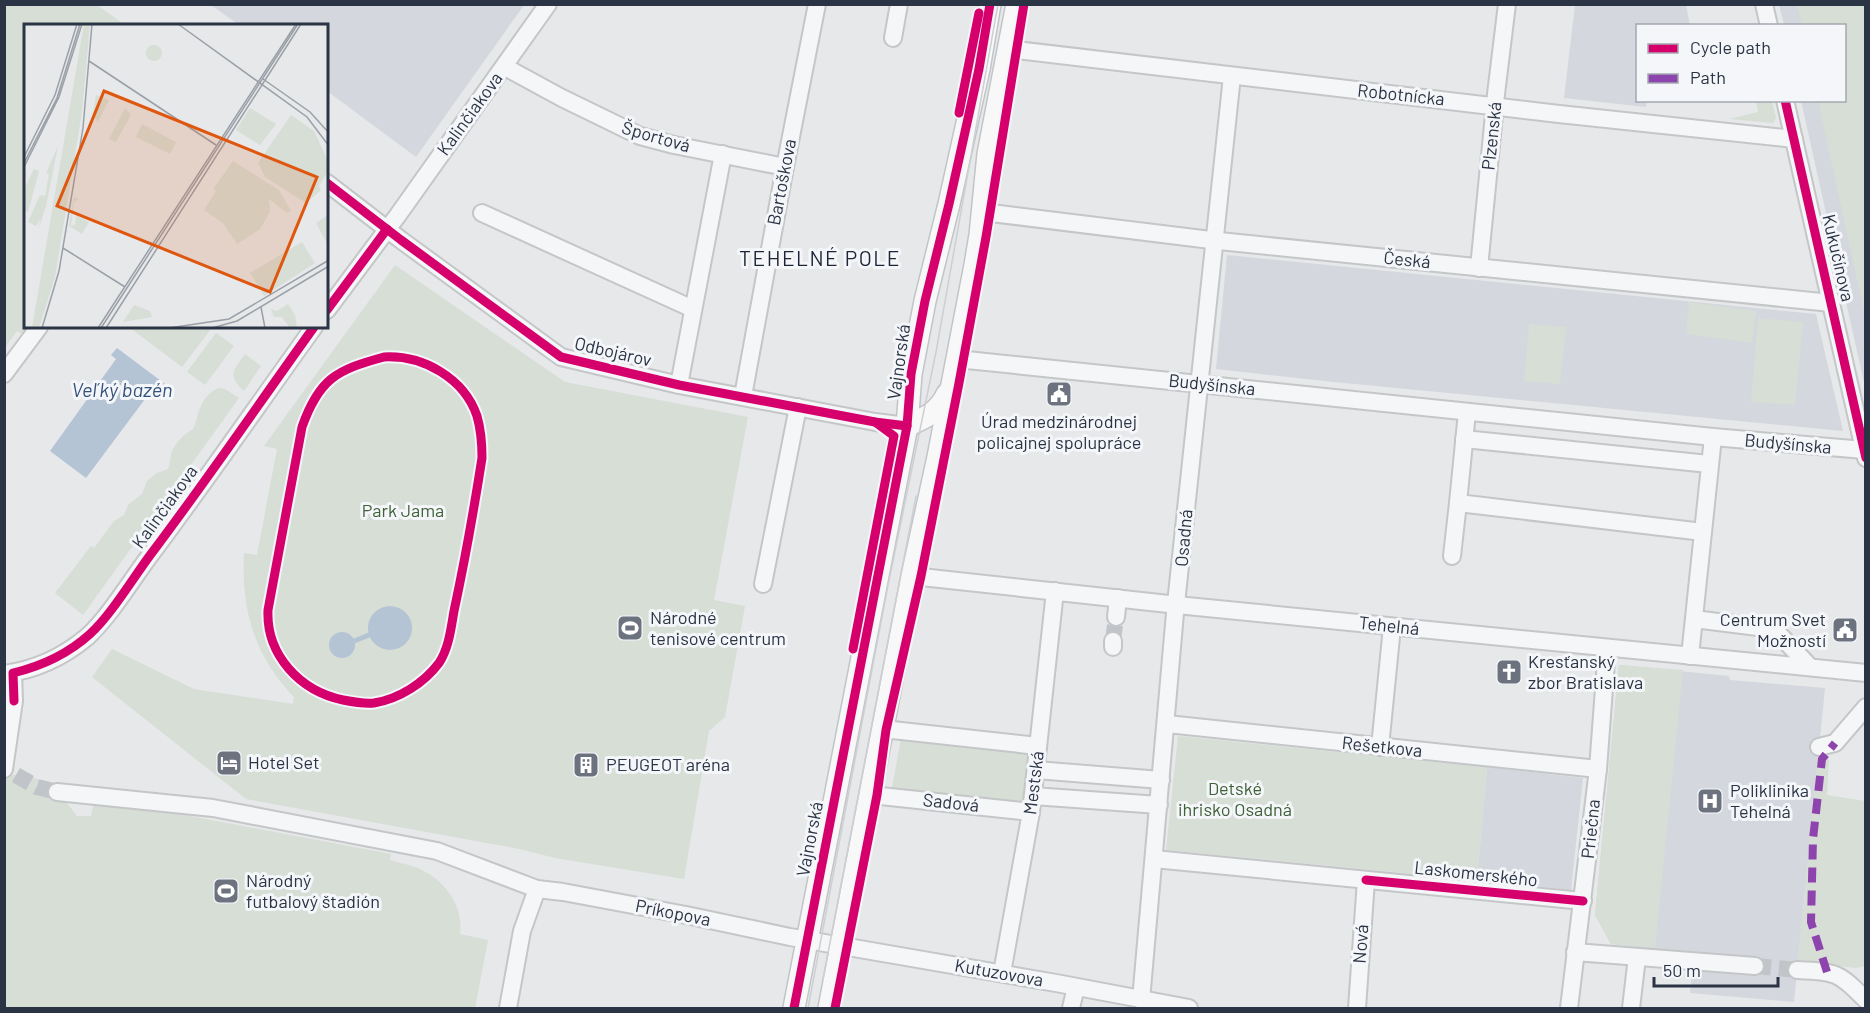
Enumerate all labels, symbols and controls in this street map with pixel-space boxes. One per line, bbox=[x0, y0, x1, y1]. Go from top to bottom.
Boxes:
inset map bbox=[24, 24, 328, 328]
legend bbox=[1636, 24, 1846, 102]
text: Cycle path bbox=[1690, 36, 1771, 58]
text: Path bbox=[1690, 66, 1726, 88]
street label: Kalinčiakova bbox=[432, 68, 507, 159]
street label: Robotnícka bbox=[1356, 78, 1446, 110]
street label: Plzenská bbox=[1476, 101, 1506, 171]
street label: Športová bbox=[620, 116, 693, 156]
street label: Bartoškova bbox=[762, 137, 800, 227]
street label: Kukučínova bbox=[1818, 212, 1860, 304]
district label: TEHELNÉ POLE bbox=[739, 245, 901, 270]
street label: Česká bbox=[1383, 246, 1432, 272]
street label: Vajnorská bbox=[882, 323, 914, 401]
street label: Odbojárov bbox=[572, 331, 654, 371]
street label: Budyšínska bbox=[1168, 369, 1257, 400]
water label: Veľký bazén bbox=[72, 377, 172, 401]
public building icon: Úrad medzinárodnej policajnej spolupráce bbox=[1044, 379, 1074, 409]
place label: Úrad medzinárodnej policajnej spolupráce bbox=[977, 410, 1141, 453]
street label: Budyšínska bbox=[1744, 428, 1832, 458]
street label: Kalinčiakova bbox=[127, 461, 202, 552]
park label: Park Jama bbox=[362, 499, 444, 521]
street label: Osadná bbox=[1170, 508, 1196, 568]
place label: Národné tenisové centrum bbox=[650, 606, 786, 649]
place label: Centrum Svet Možností bbox=[1720, 608, 1826, 651]
street label: Tehelná bbox=[1358, 611, 1420, 639]
sports icon: Národné tenisové centrum bbox=[615, 613, 645, 643]
public building icon: Centrum Svet Možností bbox=[1830, 615, 1860, 645]
place label: Kresťanský zbor Bratislava bbox=[1528, 650, 1643, 693]
church icon: Kresťanský zbor Bratislava bbox=[1494, 657, 1524, 687]
street label: Rešetkova bbox=[1341, 731, 1423, 761]
hotel icon: Hotel Set bbox=[214, 748, 244, 778]
building icon: PEUGEOT aréna bbox=[571, 750, 601, 780]
street label: Mestská bbox=[1018, 750, 1048, 816]
place label: Hotel Set bbox=[248, 751, 320, 773]
place label: PEUGEOT aréna bbox=[606, 753, 730, 775]
park label: Detské ihrisko Osadná bbox=[1178, 777, 1292, 820]
place label: Poliklinika Tehelná bbox=[1730, 779, 1809, 822]
hospital icon: Poliklinika Tehelná bbox=[1695, 786, 1725, 816]
street label: Sadová bbox=[922, 788, 980, 816]
street label: Priečna bbox=[1576, 798, 1604, 860]
street label: Vajnorská bbox=[791, 799, 827, 878]
street label: Laskomerského bbox=[1413, 856, 1539, 890]
place label: Národný futbalový štadión bbox=[246, 869, 380, 912]
sports icon: Národný futbalový štadión bbox=[211, 876, 241, 906]
street label: Príkopova bbox=[634, 894, 713, 930]
street label: Nová bbox=[1348, 924, 1372, 964]
scale bar bbox=[1654, 950, 1778, 988]
street label: Kutuzovova bbox=[953, 953, 1045, 991]
text: 50 m bbox=[1663, 959, 1701, 981]

